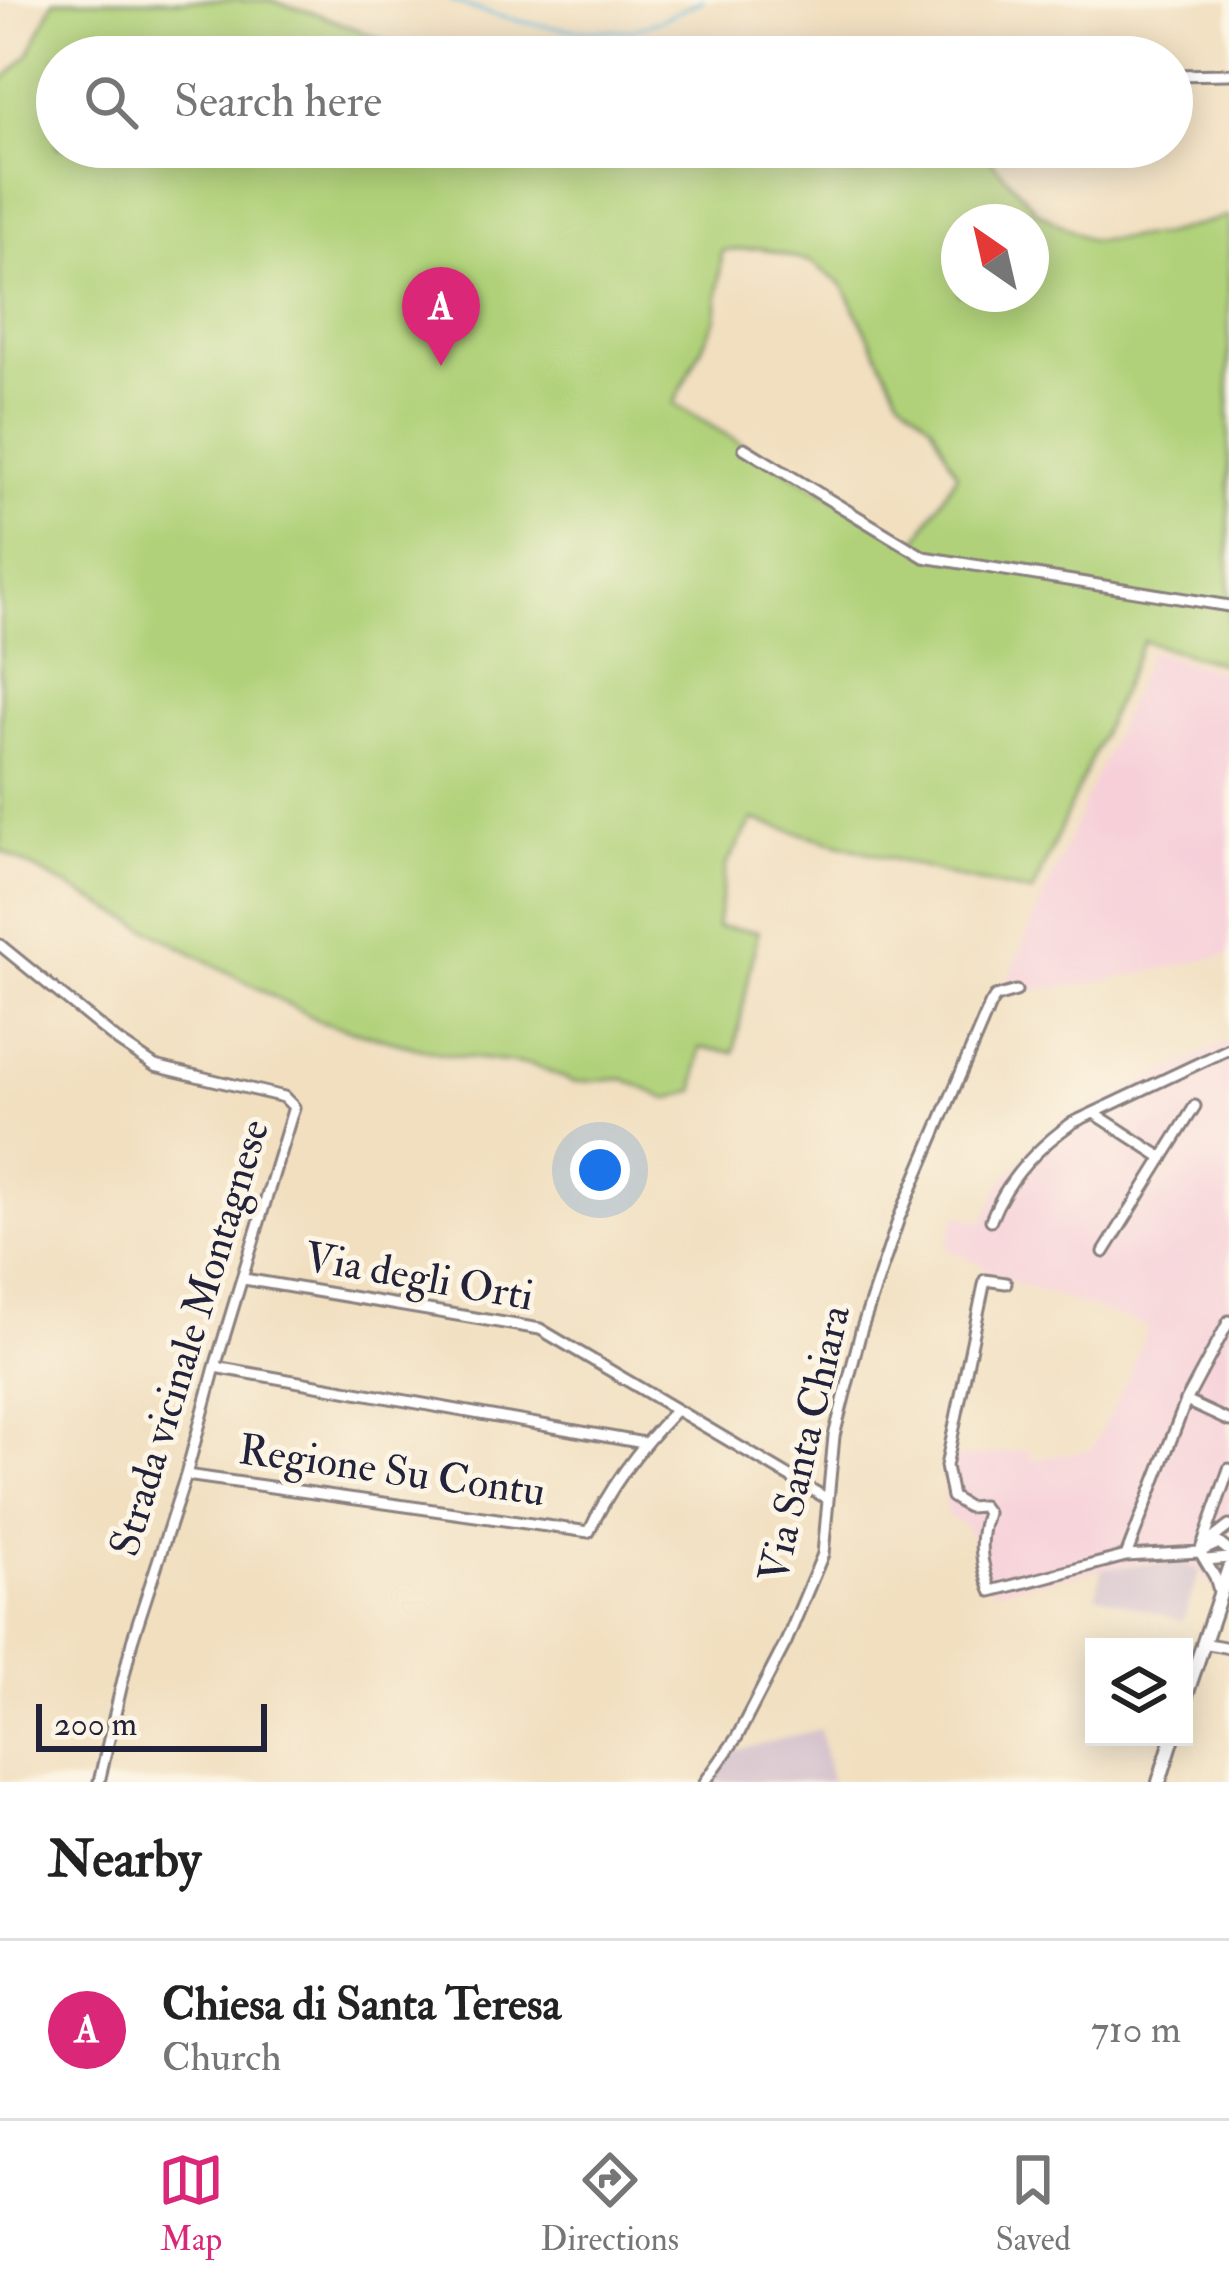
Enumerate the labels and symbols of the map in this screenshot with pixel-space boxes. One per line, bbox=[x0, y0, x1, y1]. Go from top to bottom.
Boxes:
north arrow bbox=[941, 204, 1049, 312]
pin: A bbox=[402, 267, 480, 366]
street label: Strada vicinale Montagnese bbox=[99, 1113, 281, 1563]
your location bbox=[570, 1140, 630, 1200]
street label: Via degli Orti bbox=[301, 1231, 537, 1323]
street label: Via Santa Chiara bbox=[748, 1300, 862, 1588]
street label: Regione Su Contu bbox=[236, 1424, 548, 1518]
scale bar bbox=[36, 1698, 267, 1751]

